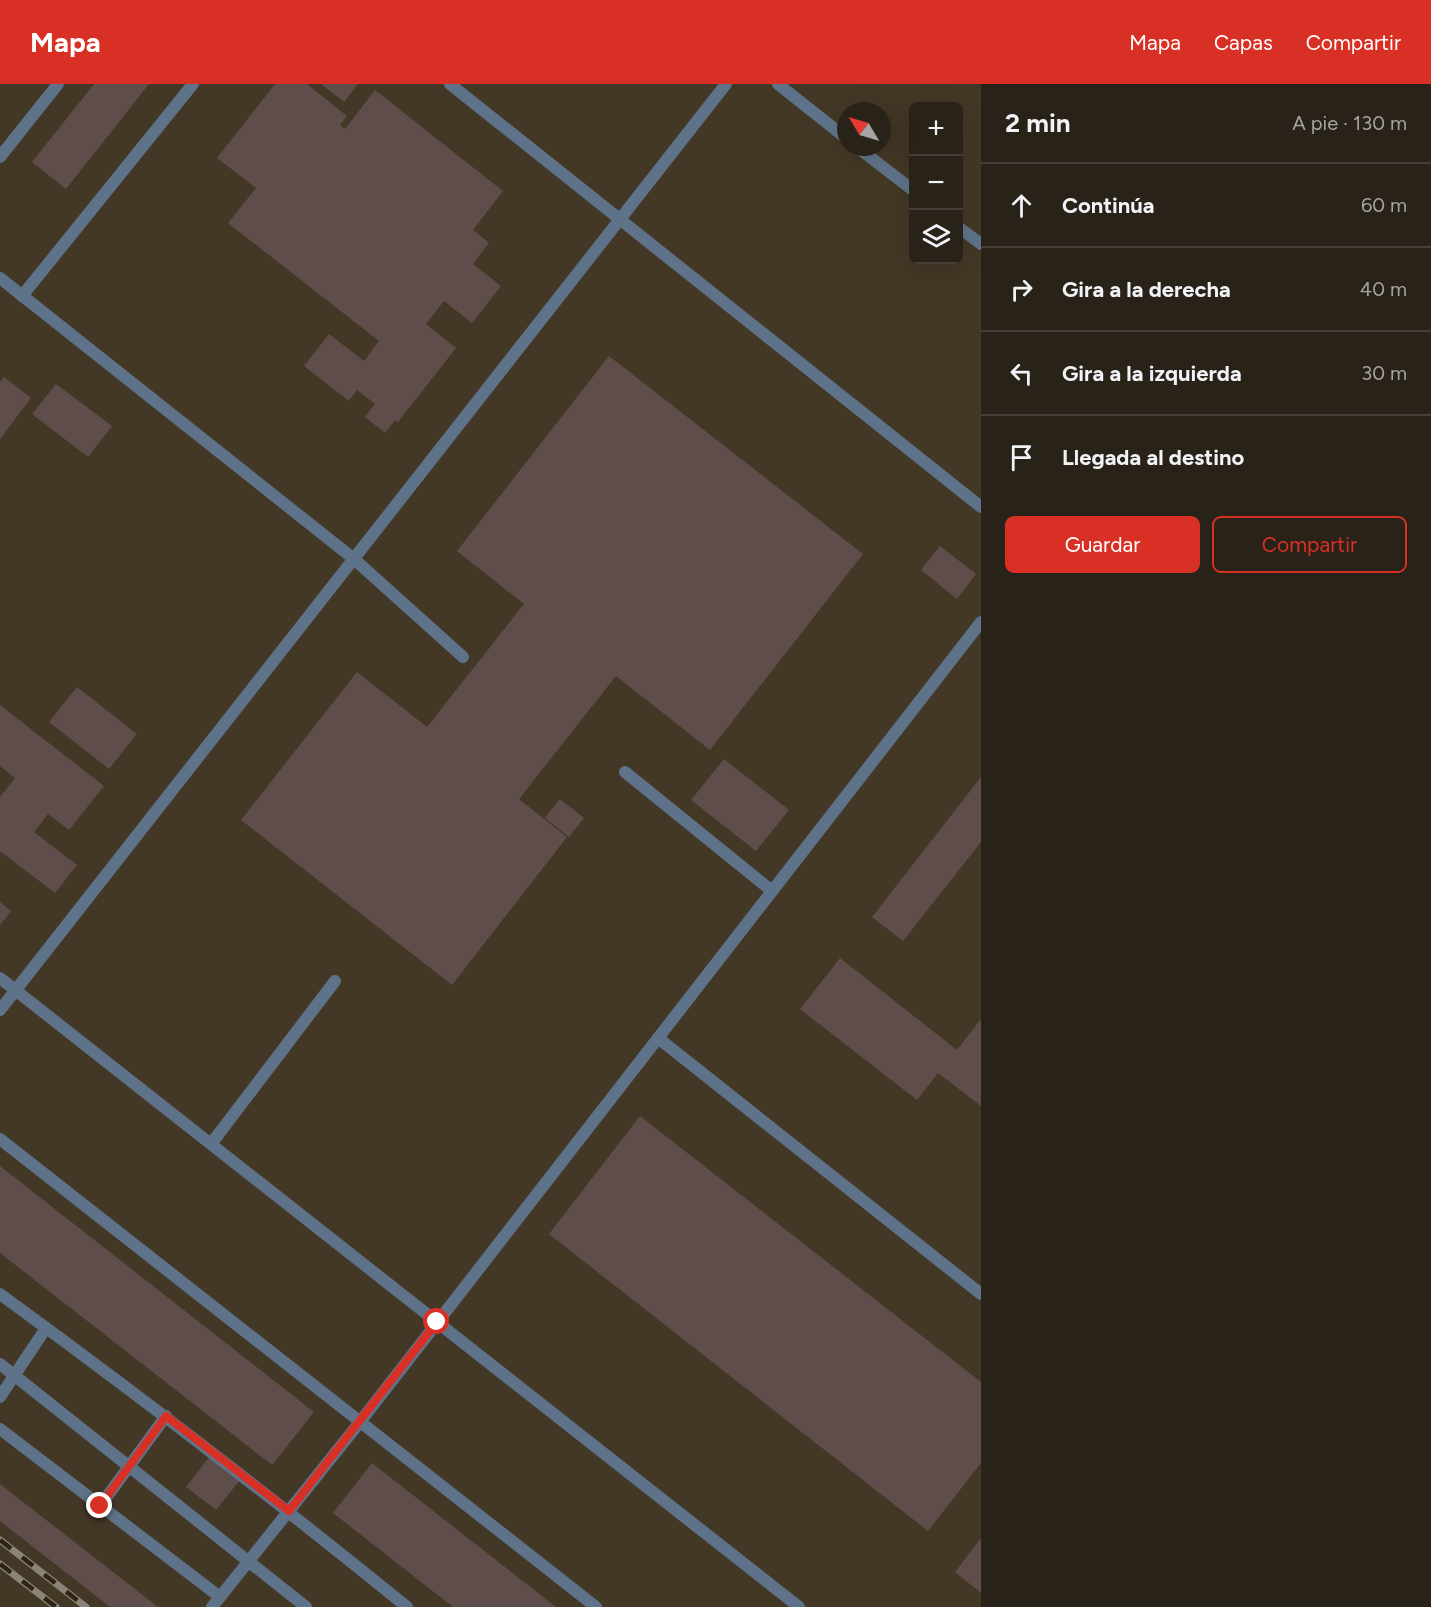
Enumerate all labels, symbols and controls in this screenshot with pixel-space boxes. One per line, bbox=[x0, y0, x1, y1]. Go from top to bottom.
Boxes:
text: Mapa bbox=[30, 25, 101, 59]
text: Mapa bbox=[1129, 30, 1181, 55]
text: Capas bbox=[1214, 30, 1273, 55]
text: Compartir bbox=[1306, 30, 1401, 55]
north arrow bbox=[837, 102, 891, 156]
map controls bbox=[909, 102, 963, 264]
button: + bbox=[909, 102, 963, 156]
text: 2 min bbox=[1005, 107, 1071, 139]
text: A pie · 130 m bbox=[1292, 111, 1407, 135]
button: − bbox=[909, 156, 963, 210]
icon: ahead bbox=[1005, 189, 1038, 222]
text: Continúa bbox=[1062, 192, 1155, 219]
text: 60 m bbox=[1361, 193, 1407, 217]
button: layers bbox=[909, 210, 963, 264]
icon: right bbox=[1005, 273, 1038, 306]
text: Gira a la derecha bbox=[1062, 276, 1231, 303]
text: 40 m bbox=[1360, 277, 1407, 301]
icon: left bbox=[1005, 357, 1038, 390]
text: Gira a la izquierda bbox=[1062, 360, 1242, 387]
text: 30 m bbox=[1361, 361, 1407, 385]
icon: arrive bbox=[1005, 441, 1038, 474]
text: Llegada al destino bbox=[1062, 444, 1244, 471]
button: Guardar bbox=[1005, 516, 1200, 573]
button: Compartir bbox=[1212, 516, 1407, 573]
route start bbox=[423, 1308, 449, 1334]
route end bbox=[86, 1492, 112, 1518]

